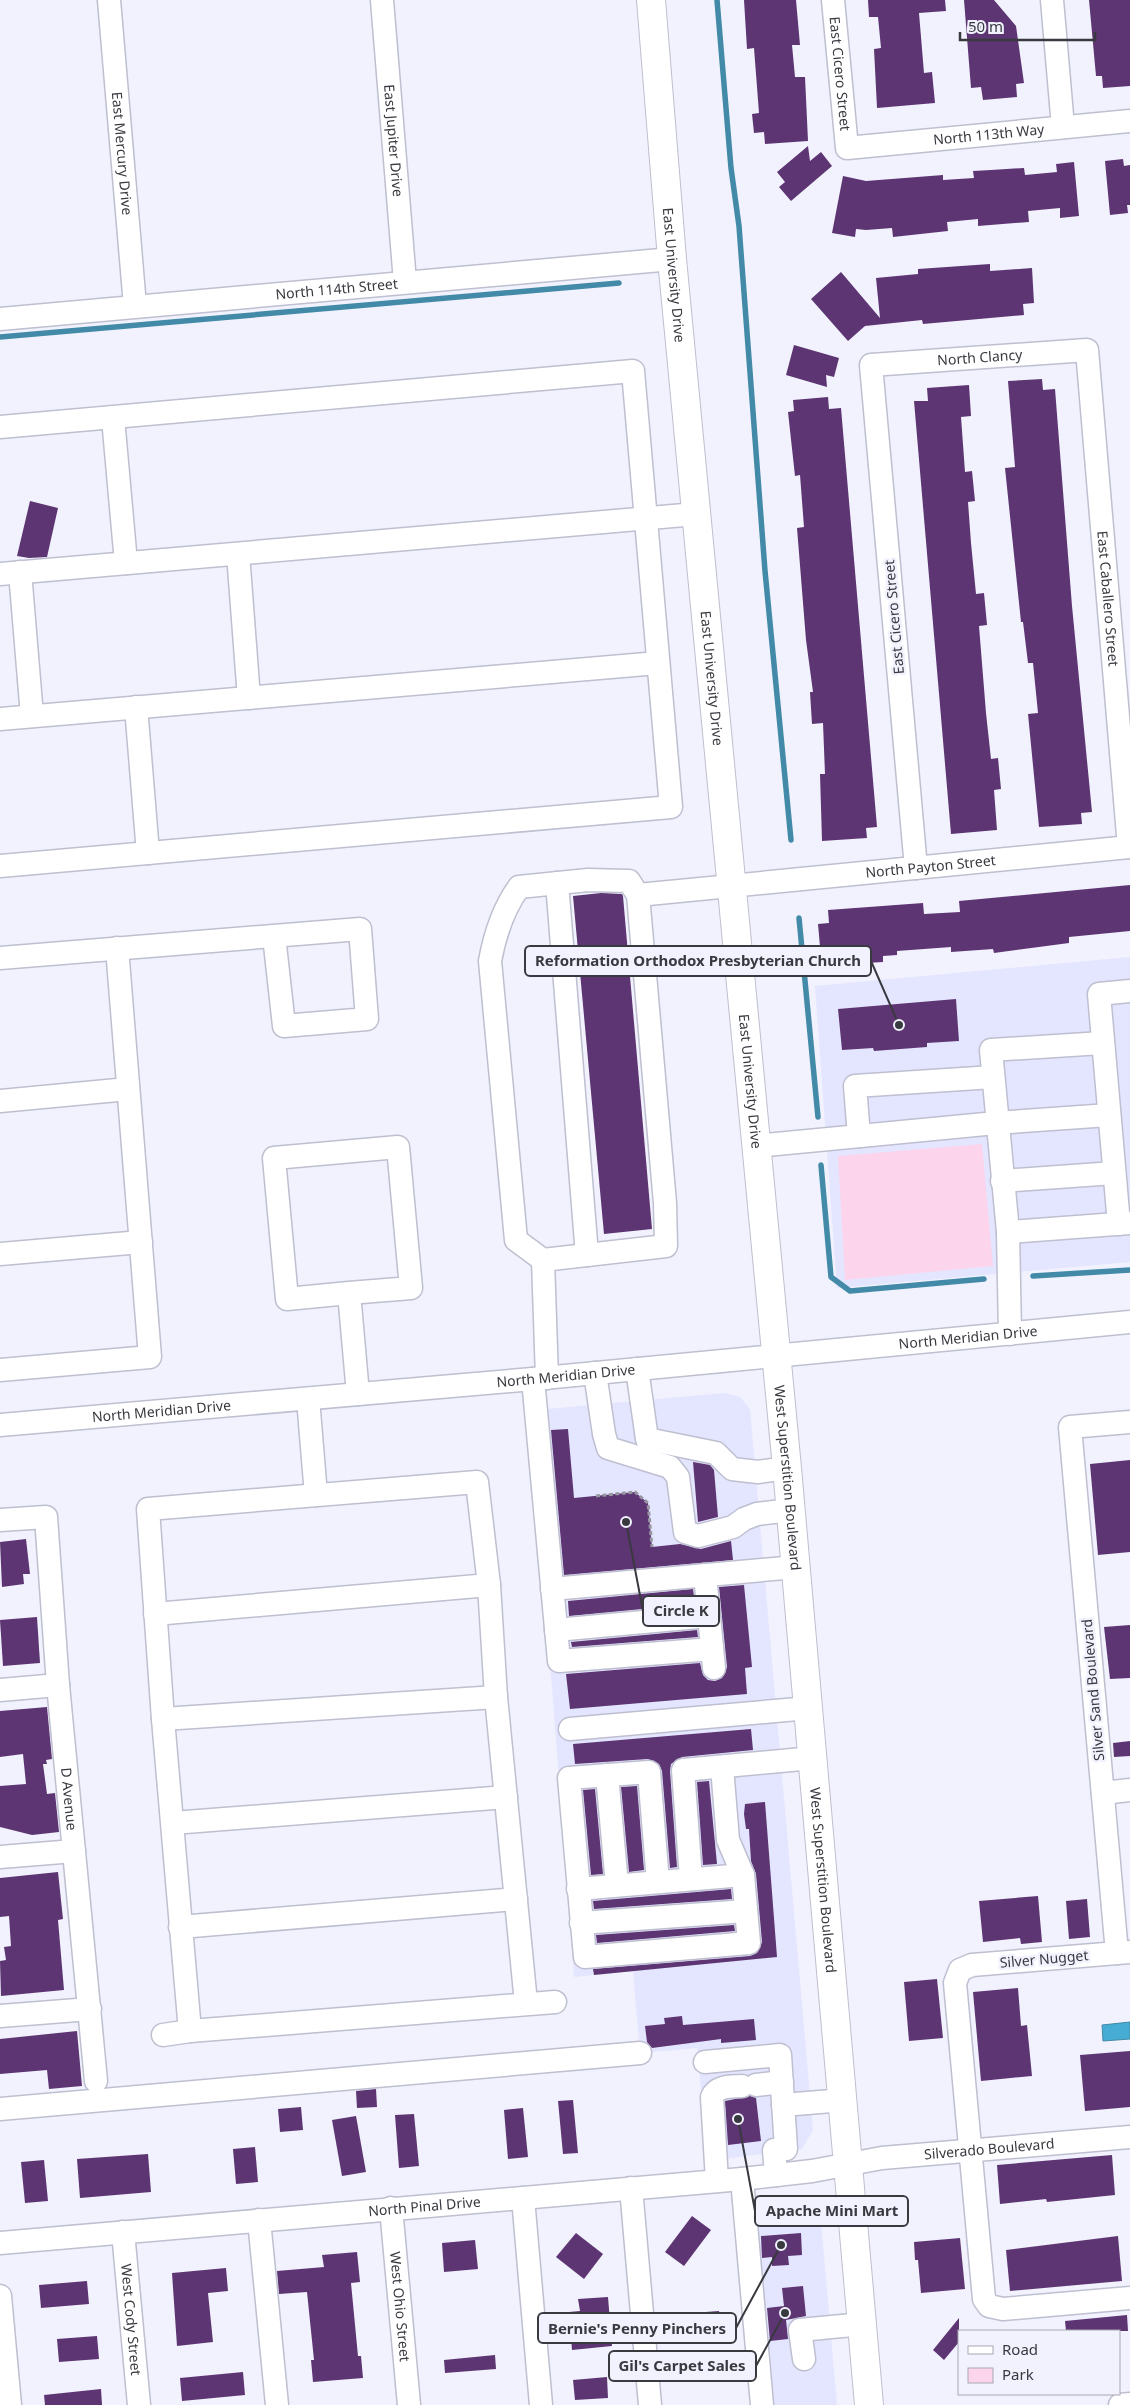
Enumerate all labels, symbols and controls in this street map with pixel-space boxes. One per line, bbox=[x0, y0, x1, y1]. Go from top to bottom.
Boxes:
scale bar bbox=[960, 10, 1095, 42]
street label: East Cicero Street bbox=[826, 15, 855, 132]
text: 50 m bbox=[968, 16, 1003, 36]
street label: East Jupiter Drive bbox=[380, 83, 408, 198]
street label: East Mercury Drive bbox=[108, 91, 137, 216]
street label: North 113th Way bbox=[932, 119, 1046, 149]
street label: East University Drive bbox=[659, 207, 690, 343]
street label: North 114th Street bbox=[275, 274, 399, 303]
street label: North Clancy bbox=[937, 344, 1024, 369]
street label: East Caballero Street bbox=[1093, 530, 1124, 667]
street label: East Cicero Street bbox=[879, 559, 908, 675]
street label: East University Drive bbox=[697, 610, 728, 747]
street label: North Payton Street bbox=[865, 850, 996, 882]
callout: Reformation Orthodox Presbyterian Church bbox=[525, 946, 871, 976]
text: Reformation Orthodox Presbyterian Church bbox=[535, 950, 861, 970]
street label: East University Drive bbox=[735, 1013, 767, 1150]
street label: North Meridian Drive bbox=[898, 1321, 1038, 1353]
street label: North Meridian Drive bbox=[496, 1359, 636, 1391]
street label: West Superstition Boulevard bbox=[770, 1384, 806, 1571]
street label: North Meridian Drive bbox=[91, 1395, 232, 1426]
callout: Circle K bbox=[643, 1596, 719, 1626]
text: Circle K bbox=[653, 1600, 709, 1620]
street label: Silver Sand Boulevard bbox=[1077, 1618, 1108, 1762]
street label: D Avenue bbox=[57, 1767, 82, 1831]
street label: West Superstition Boulevard bbox=[806, 1786, 841, 1974]
street label: Silver Nugget bbox=[999, 1945, 1089, 1972]
street label: Silverado Boulevard bbox=[923, 2133, 1055, 2163]
street label: North Pinal Drive bbox=[367, 2192, 482, 2220]
callout: Apache Mini Mart bbox=[755, 2196, 908, 2226]
text: Apache Mini Mart bbox=[766, 2200, 899, 2220]
street label: West Ohio Street bbox=[386, 2251, 415, 2362]
street label: West Cody Street bbox=[117, 2263, 146, 2376]
callout: Bernie's Penny Pinchers bbox=[538, 2313, 736, 2343]
text: Bernie's Penny Pinchers bbox=[548, 2318, 726, 2338]
legend bbox=[958, 2330, 1120, 2395]
text: Road bbox=[1002, 2339, 1038, 2359]
callout: Gil's Carpet Sales bbox=[609, 2351, 756, 2381]
text: Gil's Carpet Sales bbox=[618, 2355, 746, 2375]
text: Park bbox=[1002, 2364, 1034, 2384]

